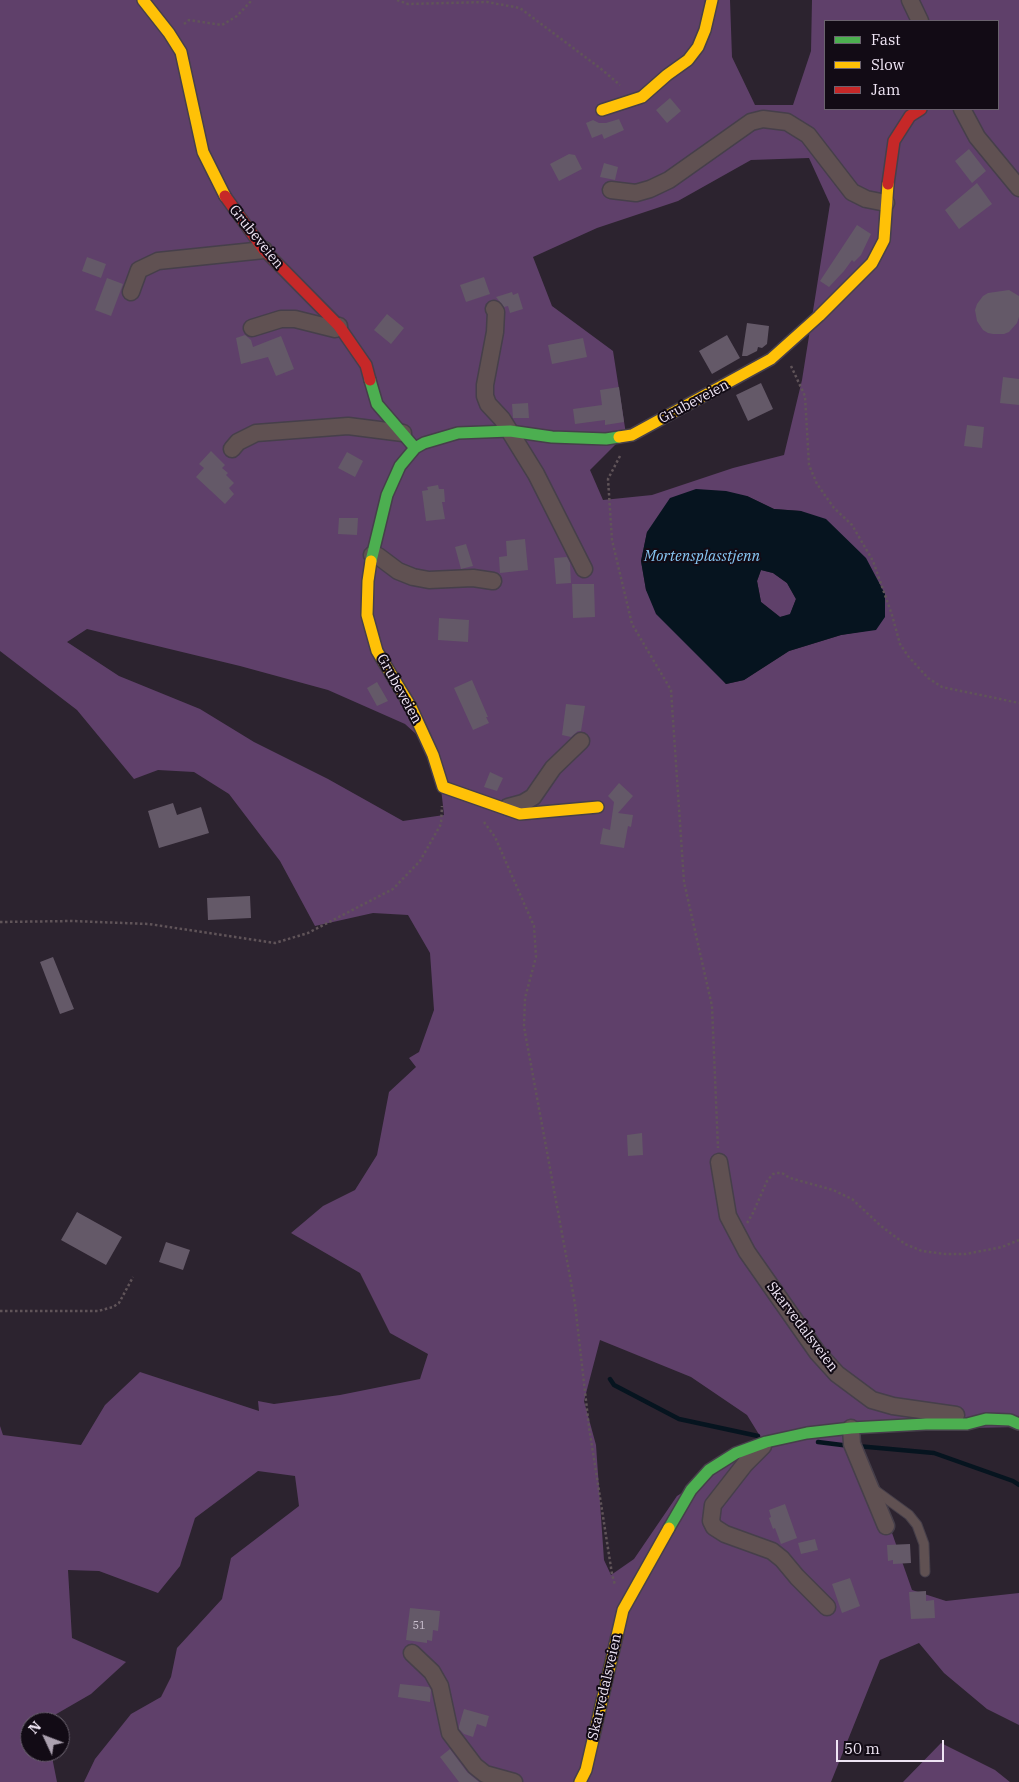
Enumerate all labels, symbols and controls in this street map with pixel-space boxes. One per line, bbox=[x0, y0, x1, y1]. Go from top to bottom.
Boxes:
legend bbox=[824, 20, 999, 110]
text: Fast bbox=[871, 30, 901, 49]
text: Slow bbox=[871, 55, 904, 74]
text: Jam bbox=[871, 80, 900, 99]
street label: Grubeveien bbox=[225, 202, 287, 272]
street label: Grubeveien bbox=[656, 377, 732, 427]
water label: Mortensplasstjenn bbox=[644, 548, 760, 566]
street label: Grubeveien bbox=[373, 651, 425, 727]
street label: Skarvedalsveien bbox=[763, 1279, 841, 1375]
house number: 51 bbox=[412, 1619, 426, 1633]
street label: Skarvedalsveien bbox=[585, 1632, 625, 1742]
north arrow bbox=[20, 1712, 70, 1762]
text: N bbox=[24, 1717, 45, 1738]
scale bar bbox=[839, 1730, 946, 1762]
text: 50 m bbox=[844, 1739, 880, 1758]

